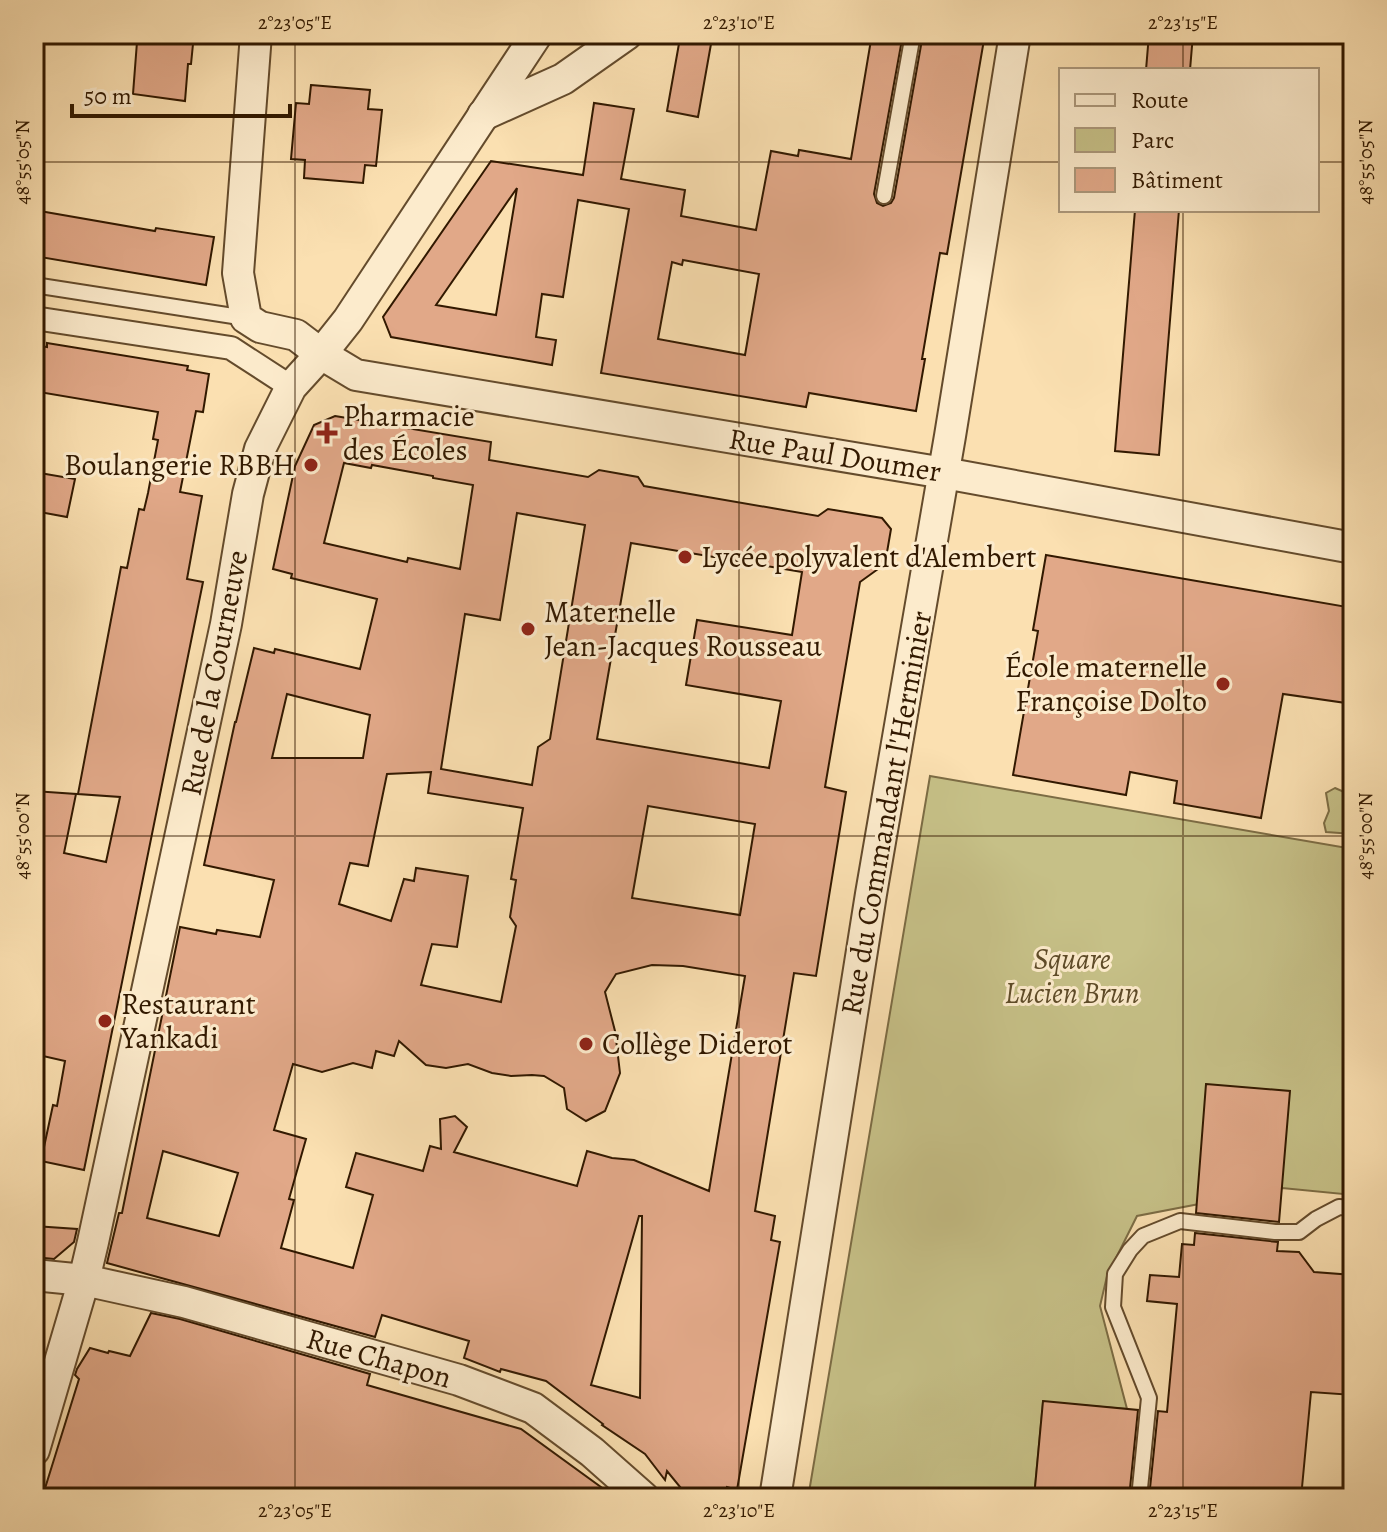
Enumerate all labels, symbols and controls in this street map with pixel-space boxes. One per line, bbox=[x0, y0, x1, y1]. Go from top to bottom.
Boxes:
text: 2°23'05"E bbox=[258, 9, 332, 36]
text: 2°23'10"E bbox=[703, 9, 775, 36]
text: 2°23'15"E bbox=[1148, 9, 1218, 36]
scale bar bbox=[72, 68, 290, 118]
legend bbox=[1059, 68, 1319, 212]
text: 50 m bbox=[84, 80, 132, 112]
text: Route bbox=[1131, 84, 1189, 116]
text: 48°55'05"N bbox=[9, 119, 36, 205]
text: 48°55'05"N bbox=[1352, 119, 1379, 205]
text: Parc bbox=[1131, 124, 1174, 156]
text: Bâtiment bbox=[1131, 164, 1223, 196]
place label: Pharmacie des Écoles bbox=[343, 396, 475, 470]
street label: Rue Paul Doumer bbox=[726, 418, 944, 492]
marker: Pharmacie des Écoles bbox=[318, 424, 336, 442]
place label: Boulangerie RBBH bbox=[64, 445, 295, 485]
marker: Boulangerie RBBH bbox=[302, 456, 320, 474]
place label: Lycée polyvalent d'Alembert bbox=[701, 537, 1036, 577]
street label: Rue de la Courneuve bbox=[171, 547, 257, 799]
marker: Lycée polyvalent d'Alembert bbox=[676, 548, 694, 566]
place label: Maternelle Jean-Jacques Rousseau bbox=[544, 592, 822, 666]
street label: Rue du Commandant l'Herminier bbox=[831, 608, 941, 1018]
marker: Maternelle Jean-Jacques Rousseau bbox=[519, 620, 537, 638]
place label: École maternelle Françoise Dolto bbox=[1004, 647, 1207, 721]
marker: École maternelle Françoise Dolto bbox=[1214, 675, 1232, 693]
text: 48°55'00"N bbox=[9, 792, 36, 880]
text: 48°55'00"N bbox=[1352, 792, 1379, 880]
park label: Square Lucien Brun bbox=[1005, 939, 1139, 1013]
place label: Restaurant Yankadi bbox=[120, 984, 256, 1058]
marker: Restaurant Yankadi bbox=[96, 1012, 114, 1030]
place label: Collège Diderot bbox=[602, 1024, 793, 1064]
marker: Collège Diderot bbox=[577, 1035, 595, 1053]
street label: Rue Chapon bbox=[302, 1318, 456, 1398]
text: 2°23'05"E bbox=[258, 1497, 332, 1524]
text: 2°23'10"E bbox=[703, 1497, 775, 1524]
text: 2°23'15"E bbox=[1148, 1497, 1218, 1524]

